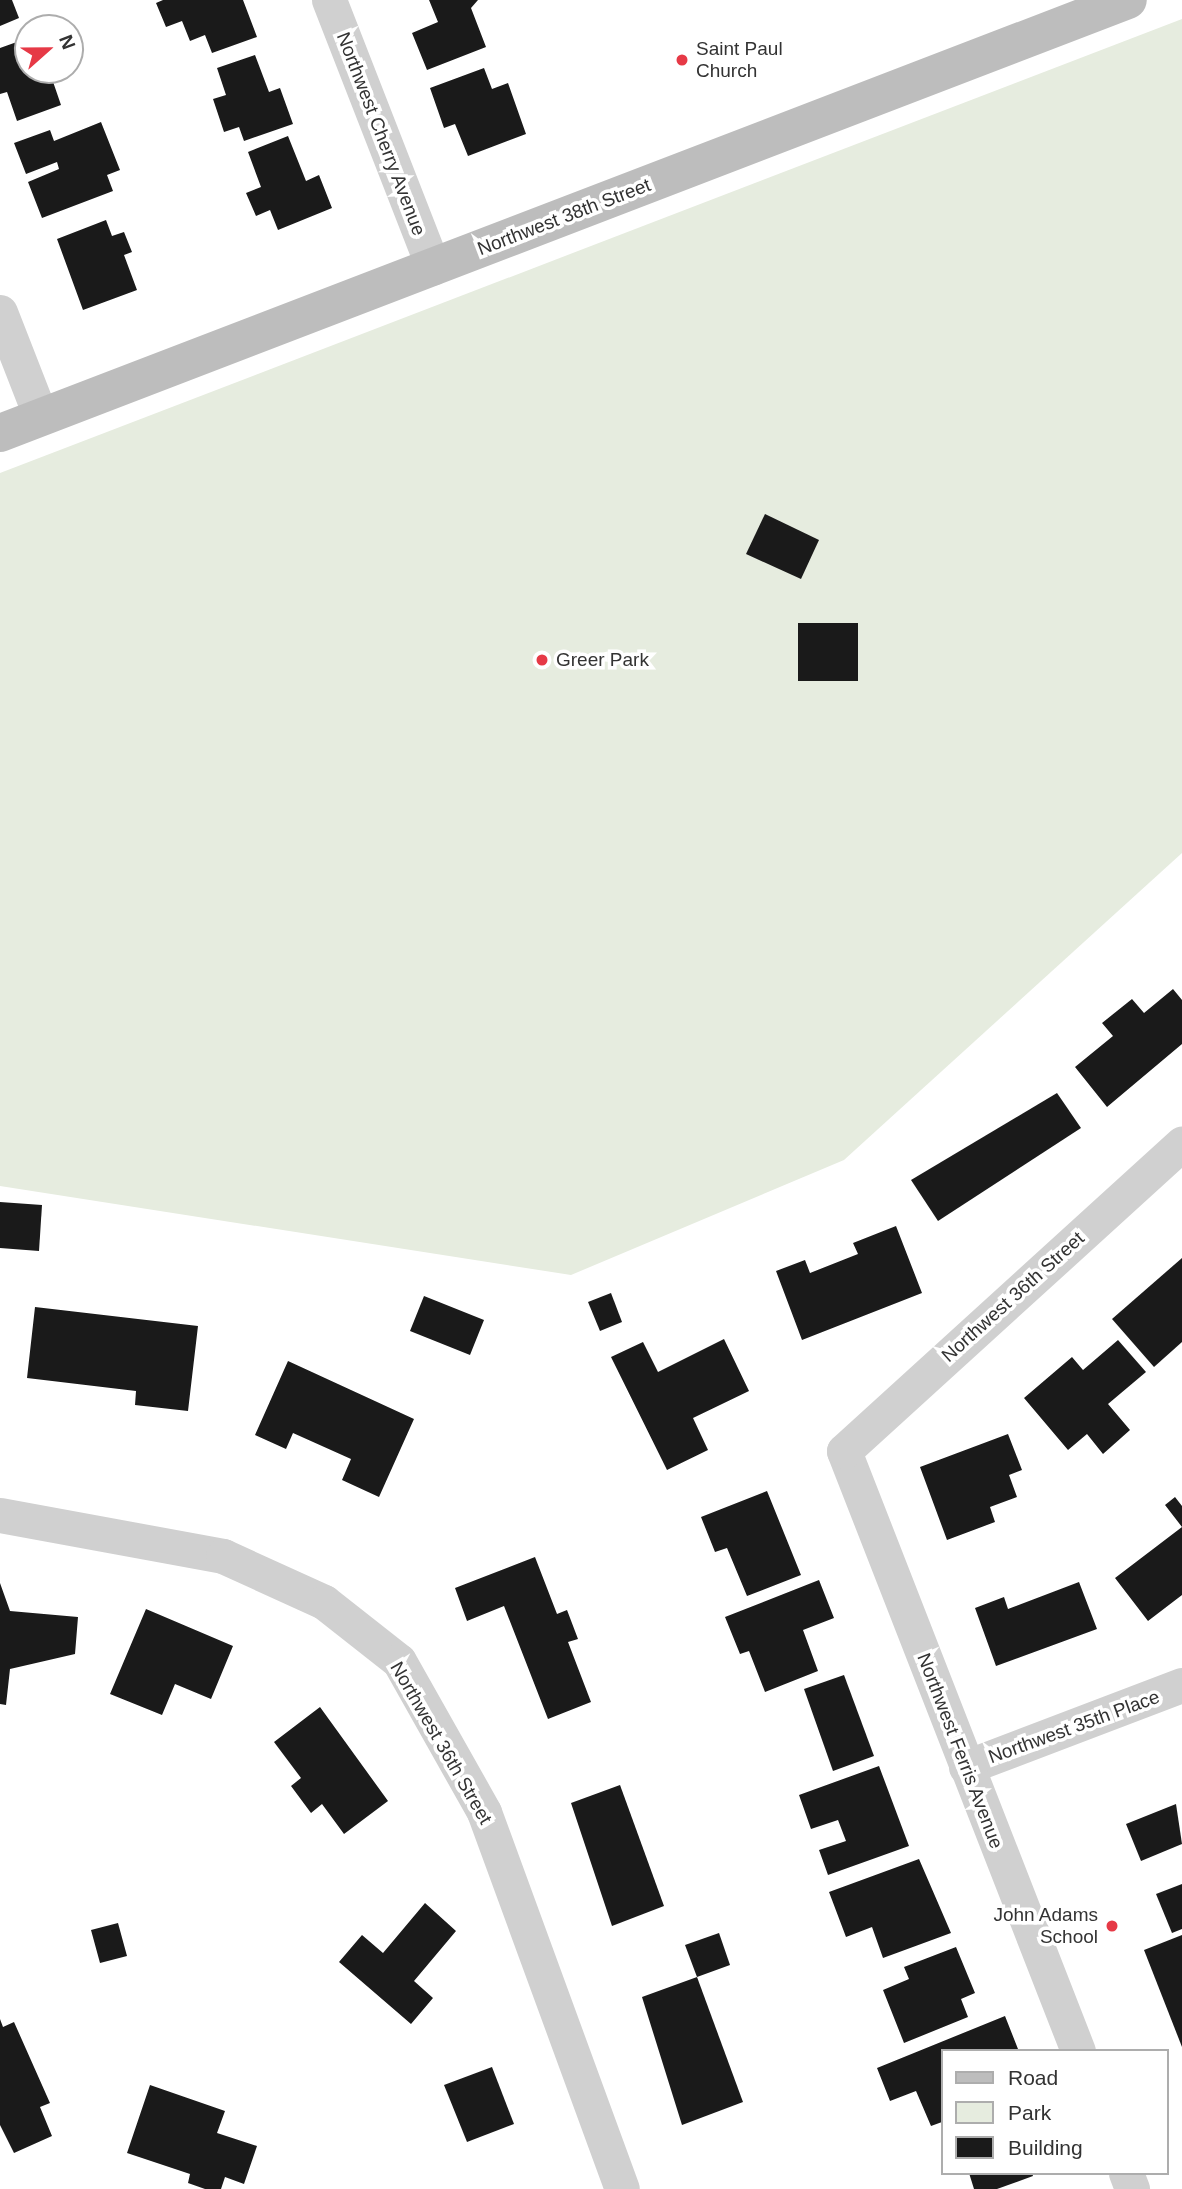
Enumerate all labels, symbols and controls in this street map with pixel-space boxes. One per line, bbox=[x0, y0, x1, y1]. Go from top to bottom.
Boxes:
north arrow bbox=[14, 14, 84, 84]
street label: Northwest Cherry Avenue bbox=[331, 29, 431, 239]
text: N bbox=[55, 32, 79, 52]
place label: Saint Paul Church bbox=[696, 38, 783, 82]
marker: Saint Paul Church bbox=[674, 52, 690, 68]
street label: Northwest 38th Street bbox=[474, 173, 654, 261]
place label: Greer Park bbox=[556, 649, 649, 671]
marker: Greer Park bbox=[534, 652, 550, 668]
street label: Northwest 36th Street bbox=[937, 1227, 1089, 1367]
street label: Northwest Ferris Avenue bbox=[912, 1649, 1008, 1853]
street label: Northwest 36th Street bbox=[385, 1658, 497, 1828]
street label: Northwest 35th Place bbox=[985, 1685, 1163, 1769]
place label: John Adams School bbox=[992, 1904, 1098, 1948]
marker: John Adams School bbox=[1104, 1918, 1120, 1934]
legend bbox=[940, 2049, 1168, 2175]
text: Road bbox=[1008, 2066, 1058, 2089]
text: Park bbox=[1008, 2101, 1051, 2124]
text: Building bbox=[1008, 2136, 1083, 2159]

